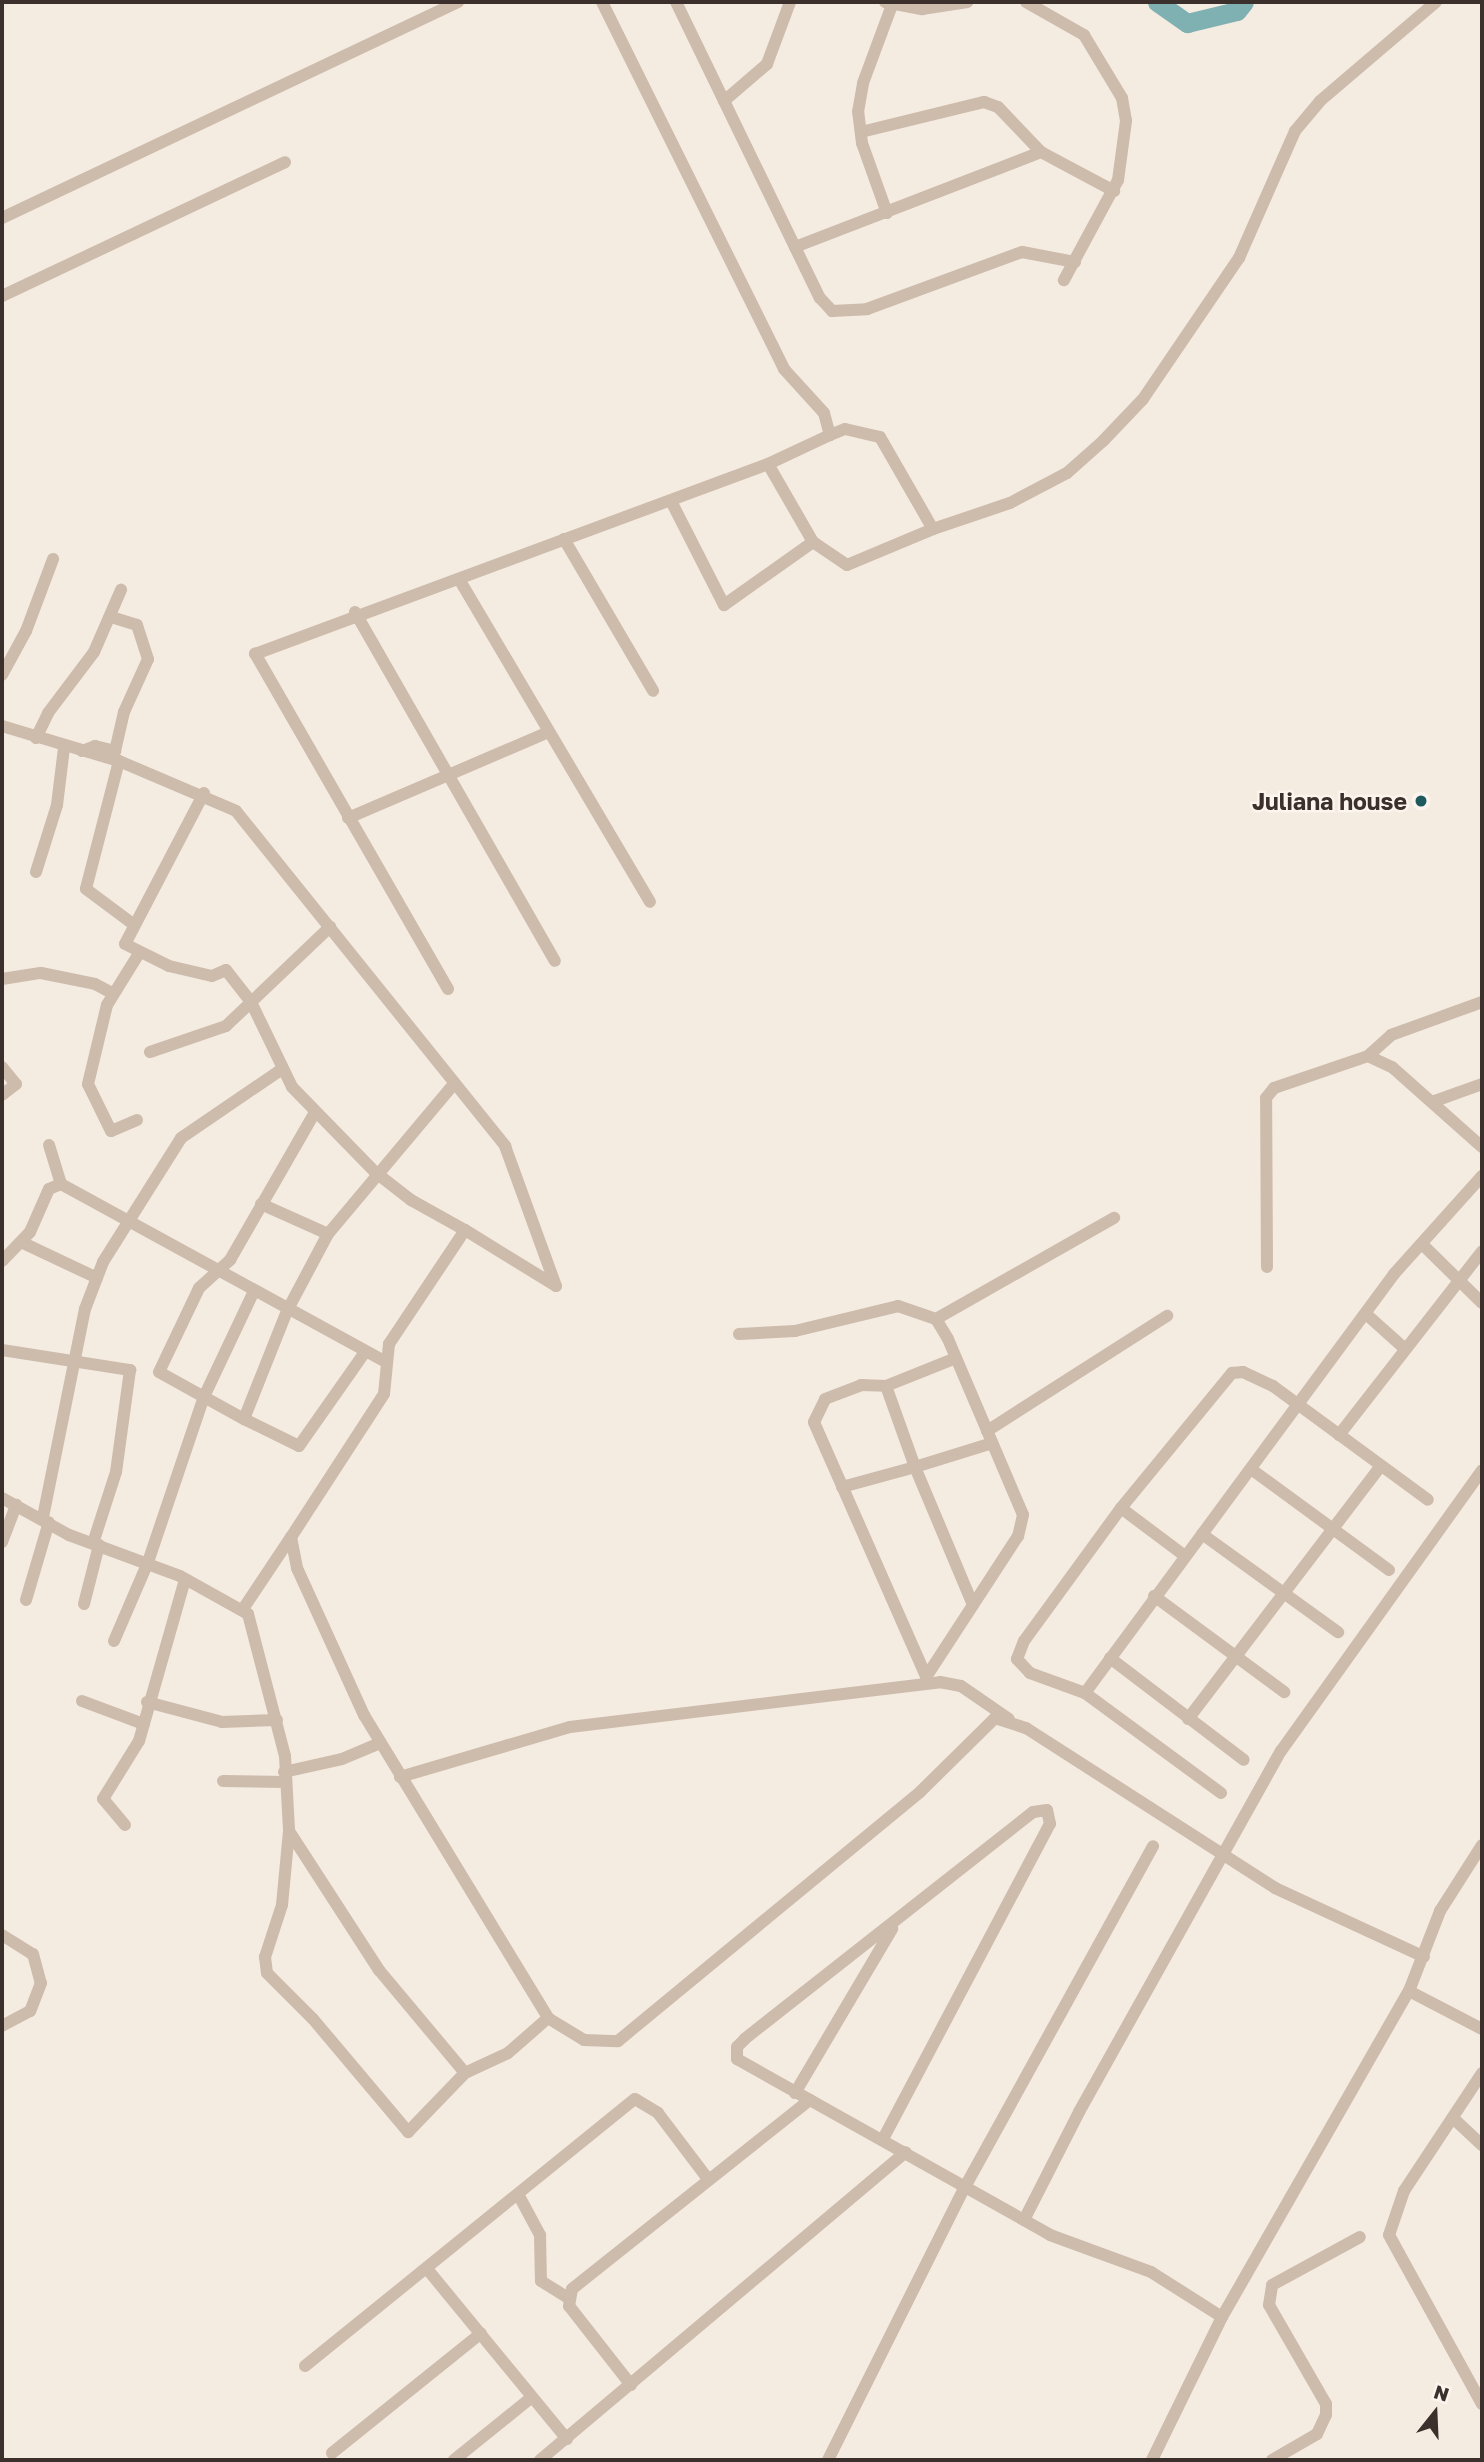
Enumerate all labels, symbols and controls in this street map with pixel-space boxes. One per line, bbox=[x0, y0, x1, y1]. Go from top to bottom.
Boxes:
place label: Juliana house bbox=[1252, 787, 1407, 815]
marker: Juliana house bbox=[1413, 793, 1429, 809]
north arrow bbox=[1400, 2378, 1470, 2448]
text: N bbox=[1431, 2379, 1452, 2406]

